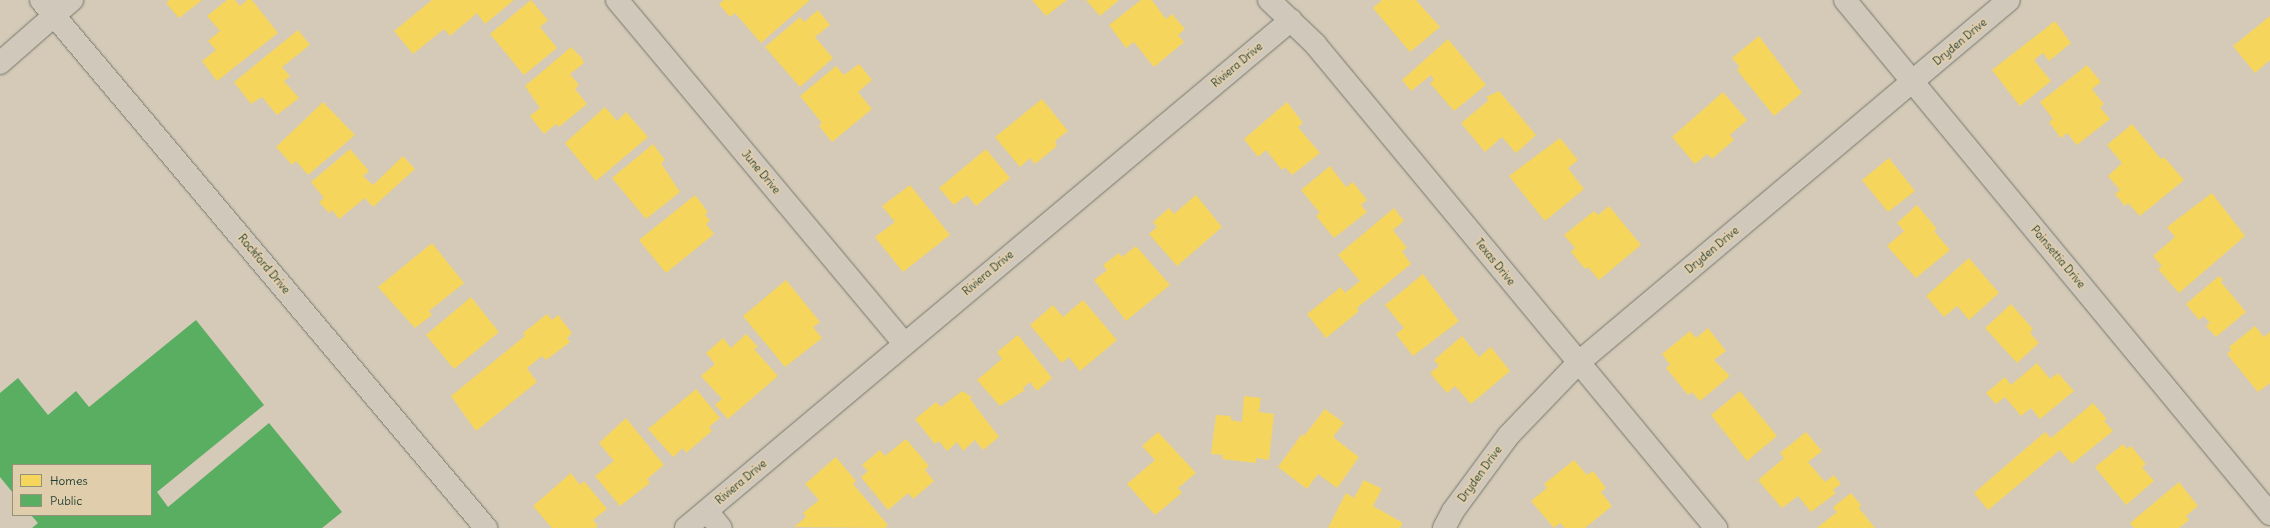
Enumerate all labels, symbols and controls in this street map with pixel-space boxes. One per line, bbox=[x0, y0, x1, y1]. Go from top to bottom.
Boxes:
street label: Dryden Drive bbox=[1931, 16, 1989, 68]
street label: Riviera Drive bbox=[1209, 40, 1265, 90]
street label: June Drive bbox=[739, 147, 783, 197]
street label: Poinsettia Drive bbox=[2028, 223, 2088, 291]
street label: Dryden Drive bbox=[1683, 224, 1741, 276]
street label: Rockford Drive bbox=[235, 232, 293, 296]
street label: Texas Drive bbox=[1472, 236, 1518, 288]
street label: Riviera Drive bbox=[960, 248, 1016, 298]
street label: Dryden Drive bbox=[1455, 443, 1505, 505]
street label: Riviera Drive bbox=[713, 457, 769, 507]
legend bbox=[12, 464, 152, 516]
text: Homes bbox=[50, 473, 88, 488]
text: Public bbox=[50, 493, 82, 508]

